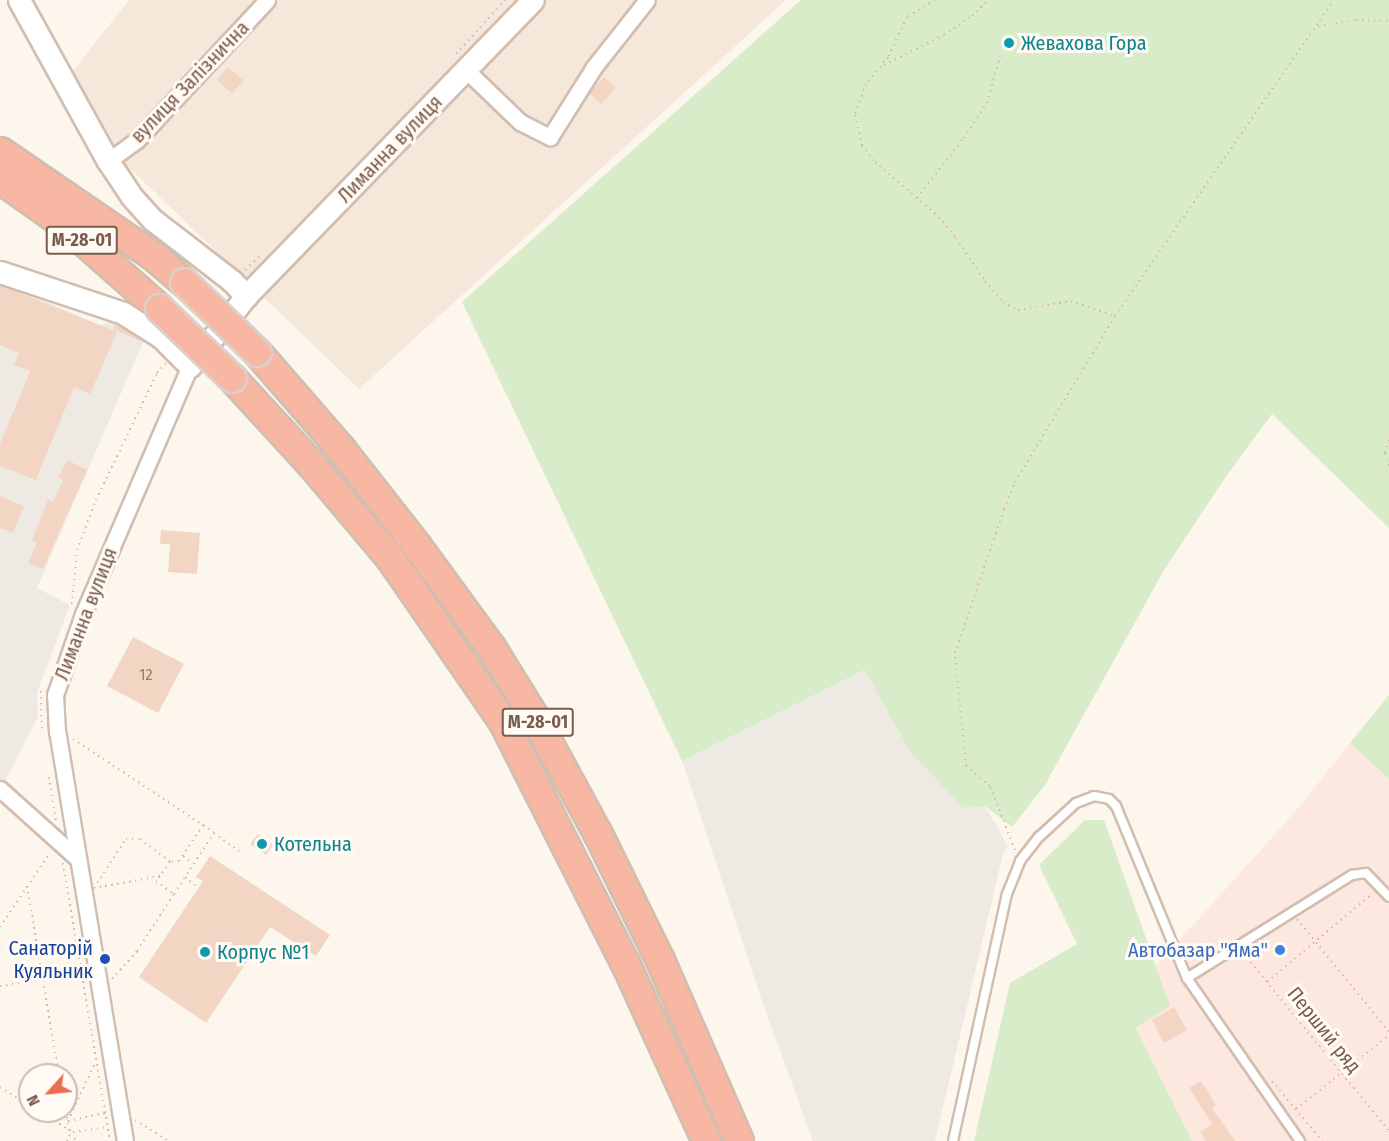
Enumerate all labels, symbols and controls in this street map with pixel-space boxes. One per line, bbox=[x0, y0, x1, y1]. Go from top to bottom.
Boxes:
street label: вулиця Залізнична bbox=[126, 16, 254, 148]
place label: Жевахова Гора bbox=[1021, 31, 1147, 55]
marker: Жевахова Гора bbox=[1002, 36, 1016, 50]
street label: Лиманна вулиця bbox=[333, 90, 447, 208]
road number: М-28-01 bbox=[44, 225, 119, 255]
street label: Лиманна вулиця bbox=[50, 544, 122, 684]
house number: 12 bbox=[139, 665, 153, 685]
road number: М-28-01 bbox=[500, 707, 576, 737]
place label: Котельна bbox=[274, 832, 352, 856]
marker: Котельна bbox=[255, 837, 269, 851]
place label: Санаторій Куяльник bbox=[9, 936, 93, 983]
place label: Автобазар "Яма" bbox=[1128, 938, 1268, 962]
place label: Корпус №1 bbox=[217, 940, 309, 964]
marker: Автобазар "Яма" bbox=[1273, 943, 1287, 957]
marker: Корпус №1 bbox=[198, 945, 212, 959]
marker: Санаторій Куяльник bbox=[98, 952, 112, 966]
street label: Перший ряд bbox=[1282, 982, 1366, 1078]
north arrow bbox=[18, 1063, 78, 1123]
text: N bbox=[23, 1092, 44, 1109]

